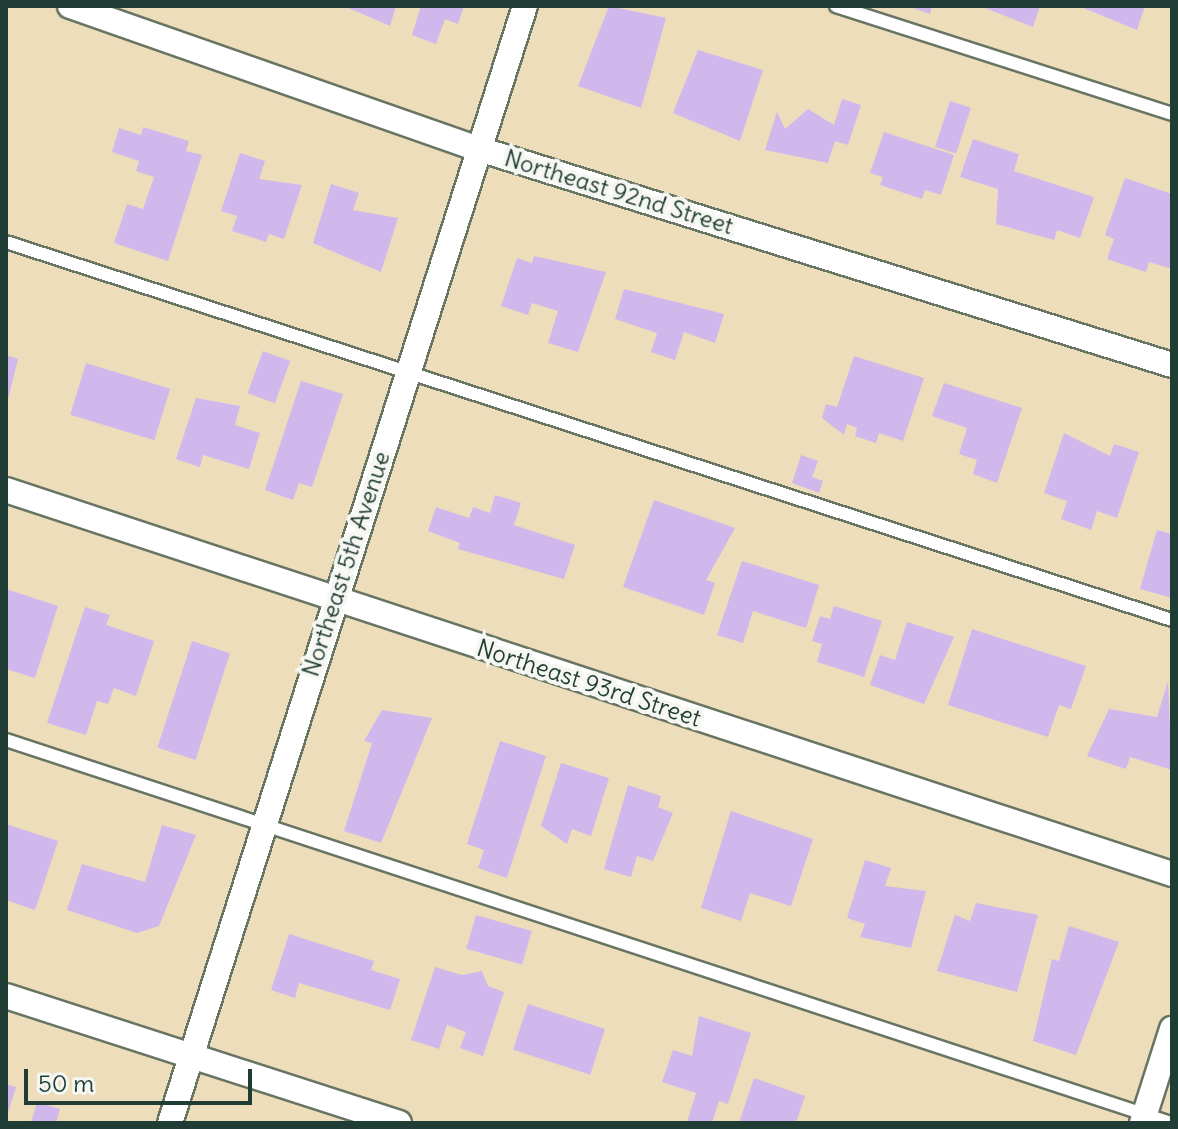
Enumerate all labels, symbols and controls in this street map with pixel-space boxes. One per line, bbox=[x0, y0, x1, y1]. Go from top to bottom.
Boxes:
street label: Northeast 92nd Street bbox=[501, 143, 737, 241]
street label: Northeast 5th Avenue bbox=[296, 448, 396, 680]
street label: Northeast 93rd Street bbox=[473, 633, 705, 733]
scale bar bbox=[28, 1053, 256, 1103]
text: 50 m bbox=[38, 1068, 94, 1098]

